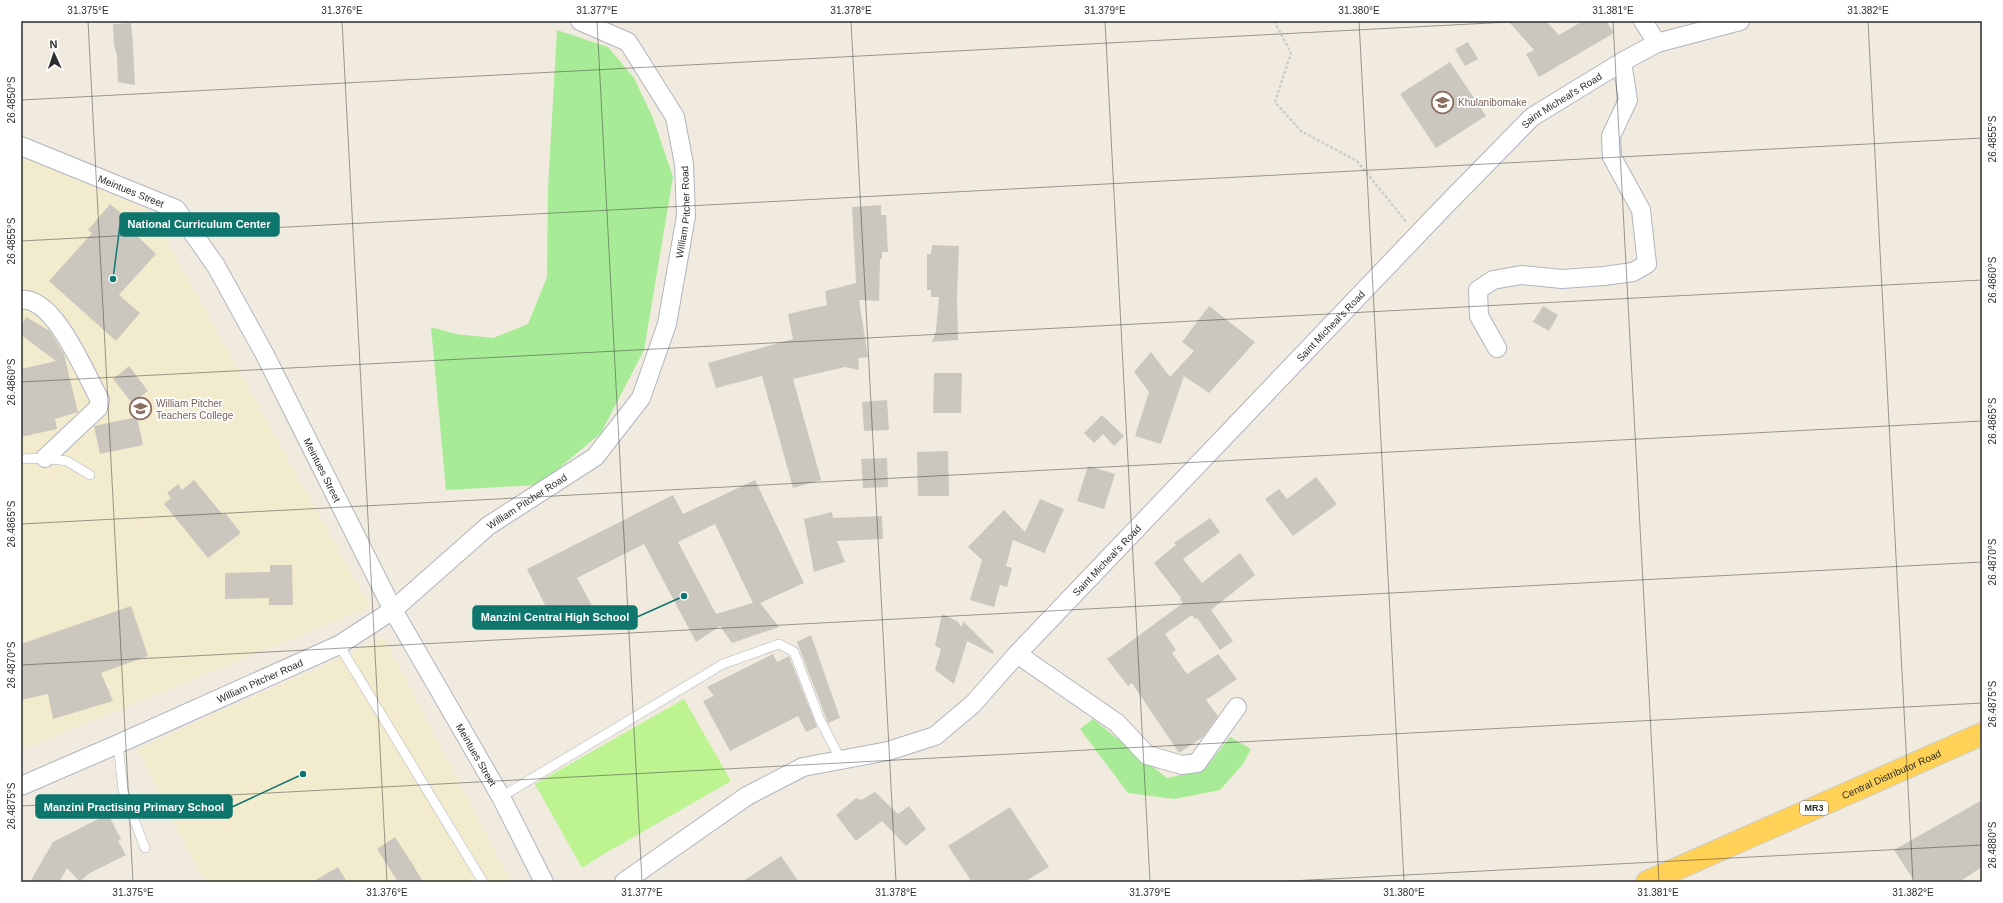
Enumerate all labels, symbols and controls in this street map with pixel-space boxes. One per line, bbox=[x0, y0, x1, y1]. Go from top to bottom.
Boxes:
text: 31.375°E bbox=[67, 5, 109, 16]
text: 31.376°E bbox=[321, 5, 363, 16]
text: 31.377°E bbox=[576, 5, 618, 16]
text: 31.378°E bbox=[830, 5, 872, 16]
text: 31.379°E bbox=[1084, 5, 1126, 16]
text: 31.380°E bbox=[1338, 5, 1380, 16]
text: 31.381°E bbox=[1592, 5, 1634, 16]
text: 31.382°E bbox=[1847, 5, 1889, 16]
north arrow bbox=[34, 34, 74, 74]
text: N bbox=[49, 38, 58, 50]
street label: Saint Micheal's Road bbox=[1519, 71, 1604, 131]
text: 26.4850°S bbox=[6, 76, 17, 123]
school or university icon: Khulanibomake bbox=[1430, 89, 1456, 115]
place label: Khulanibomake bbox=[1458, 97, 1527, 108]
text: 26.4855°S bbox=[1987, 115, 1998, 162]
street label: William Pitcher Road bbox=[674, 166, 692, 259]
street label: Meintues Street bbox=[97, 173, 166, 210]
callout: National Curriculum Center bbox=[120, 213, 279, 236]
text: 26.4855°S bbox=[6, 217, 17, 264]
text: National Curriculum Center bbox=[127, 218, 271, 230]
text: 26.4860°S bbox=[1987, 256, 1998, 303]
street label: Saint Micheal's Road bbox=[1294, 289, 1367, 364]
text: 26.4860°S bbox=[6, 358, 17, 405]
school or university icon: William Pitcher Teachers College bbox=[128, 396, 154, 422]
text: 26.4865°S bbox=[1987, 397, 1998, 444]
place label: William Pitcher Teachers College bbox=[156, 398, 234, 421]
street label: Meintues Street bbox=[302, 436, 343, 504]
street label: William Pitcher Road bbox=[485, 472, 569, 531]
text: 26.4865°S bbox=[6, 500, 17, 547]
street label: Saint Micheal's Road bbox=[1071, 523, 1143, 598]
text: 26.4870°S bbox=[1987, 538, 1998, 585]
callout: Manzini Central High School bbox=[473, 606, 637, 629]
text: Manzini Central High School bbox=[481, 611, 629, 623]
text: 26.4870°S bbox=[6, 641, 17, 688]
street label: William Pitcher Road bbox=[215, 657, 305, 705]
text: 26.4875°S bbox=[1987, 680, 1998, 727]
street label: Meintues Street bbox=[454, 722, 499, 788]
street label: Central Distributor Road bbox=[1840, 748, 1943, 801]
text: 26.4875°S bbox=[6, 782, 17, 829]
callout: Manzini Practising Primary School bbox=[36, 795, 232, 818]
text: Manzini Practising Primary School bbox=[44, 801, 224, 813]
road number: MR3 bbox=[1800, 801, 1828, 815]
text: 26.4880°S bbox=[1987, 821, 1998, 868]
text: 31.375°E bbox=[112, 887, 154, 898]
text: 31.376°E bbox=[366, 887, 408, 898]
text: 31.377°E bbox=[621, 887, 663, 898]
text: 31.378°E bbox=[875, 887, 917, 898]
text: 31.379°E bbox=[1129, 887, 1171, 898]
text: 31.380°E bbox=[1383, 887, 1425, 898]
text: 31.381°E bbox=[1637, 887, 1679, 898]
text: 31.382°E bbox=[1892, 887, 1934, 898]

